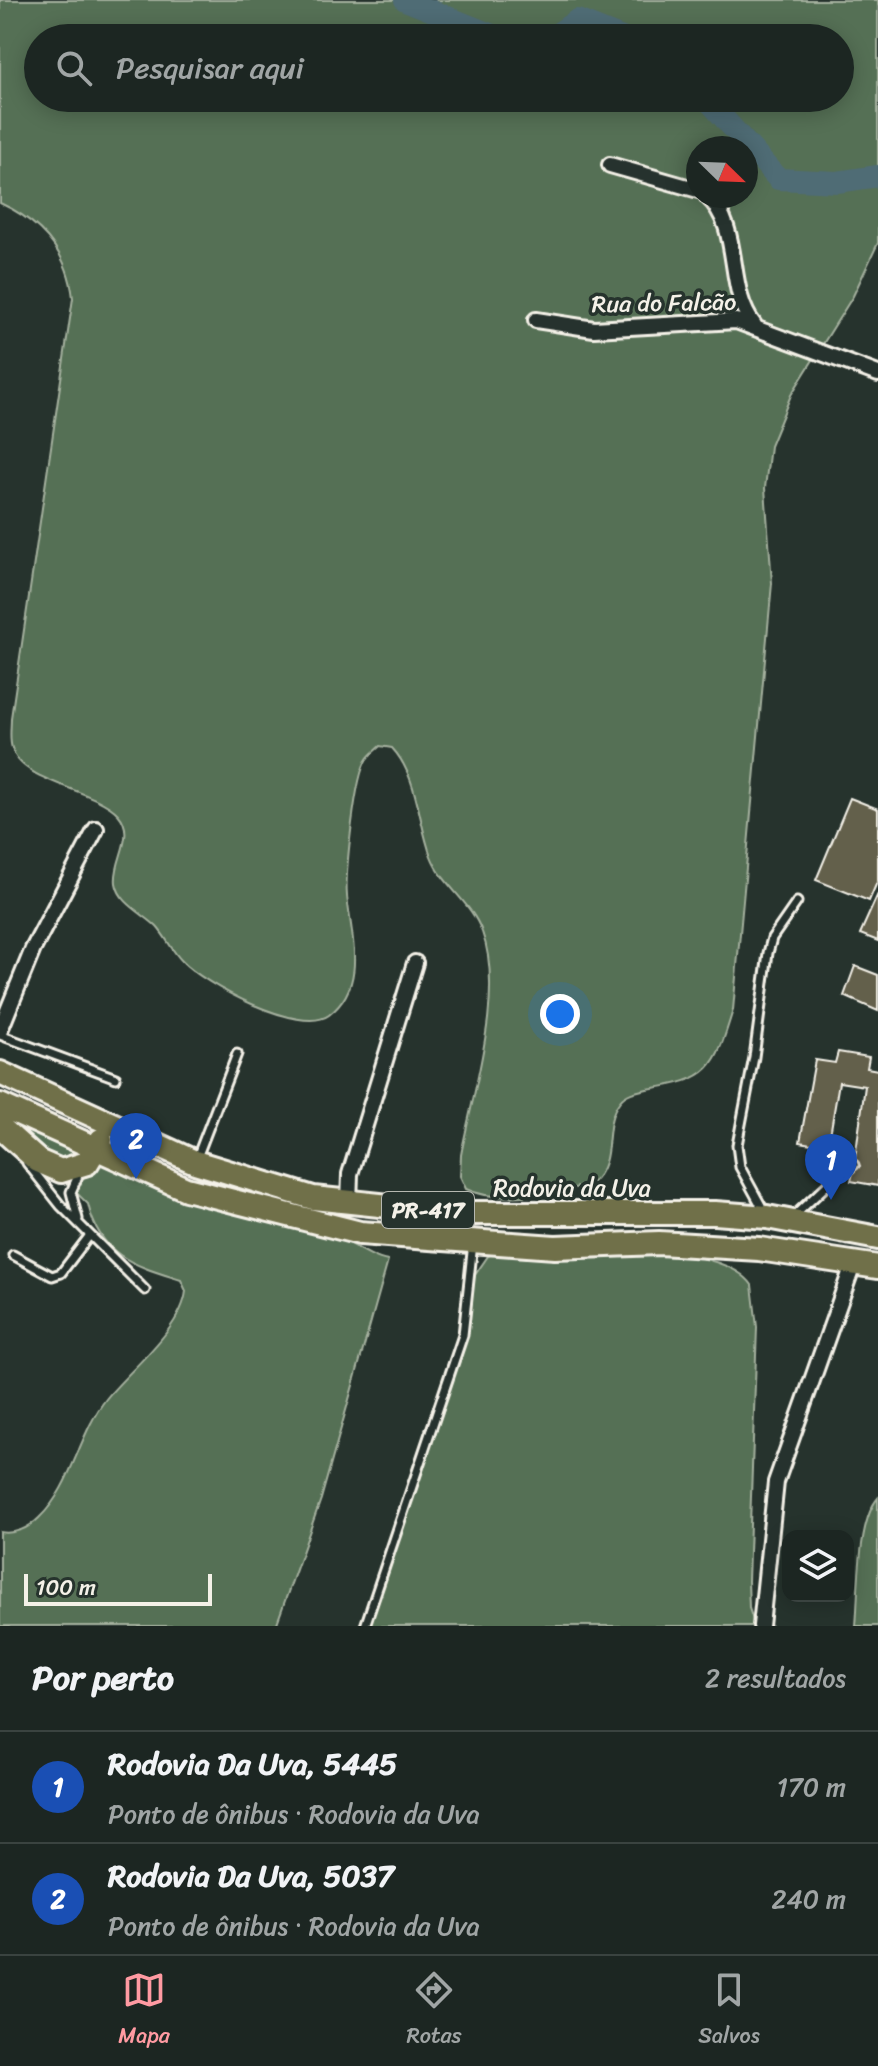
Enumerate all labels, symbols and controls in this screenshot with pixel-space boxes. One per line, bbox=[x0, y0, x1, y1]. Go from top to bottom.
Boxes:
search box bbox=[24, 24, 854, 112]
text: Pesquisar aqui bbox=[116, 41, 304, 95]
icon: search bbox=[52, 46, 96, 90]
north arrow bbox=[686, 136, 758, 208]
street label: Rua do Falcão bbox=[591, 281, 737, 325]
your location bbox=[540, 994, 580, 1034]
pin: 2 bbox=[110, 1113, 162, 1179]
pin: 1 bbox=[805, 1134, 857, 1200]
street label: Rodovia da Uva bbox=[493, 1167, 651, 1209]
road number: PR-417 bbox=[382, 1192, 474, 1228]
map controls bbox=[782, 1530, 854, 1602]
button: layers bbox=[782, 1530, 854, 1602]
text: 100 m bbox=[36, 1568, 96, 1607]
scale bar bbox=[24, 1570, 212, 1606]
text: Por perto bbox=[32, 1648, 174, 1708]
text: 2 resultados bbox=[705, 1655, 846, 1701]
text: Rodovia Da Uva, 5445 bbox=[108, 1737, 397, 1791]
text: 1 bbox=[52, 1764, 64, 1810]
text: 170 m bbox=[777, 1764, 846, 1810]
text: Ponto de ônibus · Rodovia da Uva bbox=[108, 1791, 480, 1837]
text: Rodovia Da Uva, 5037 bbox=[108, 1849, 394, 1903]
text: 2 bbox=[50, 1876, 66, 1922]
text: 240 m bbox=[772, 1876, 846, 1922]
text: Ponto de ônibus · Rodovia da Uva bbox=[108, 1903, 480, 1949]
tab: Mapa bbox=[118, 1968, 170, 2055]
tab: Rotas bbox=[406, 1968, 462, 2055]
tab: Salvos bbox=[698, 1968, 760, 2055]

